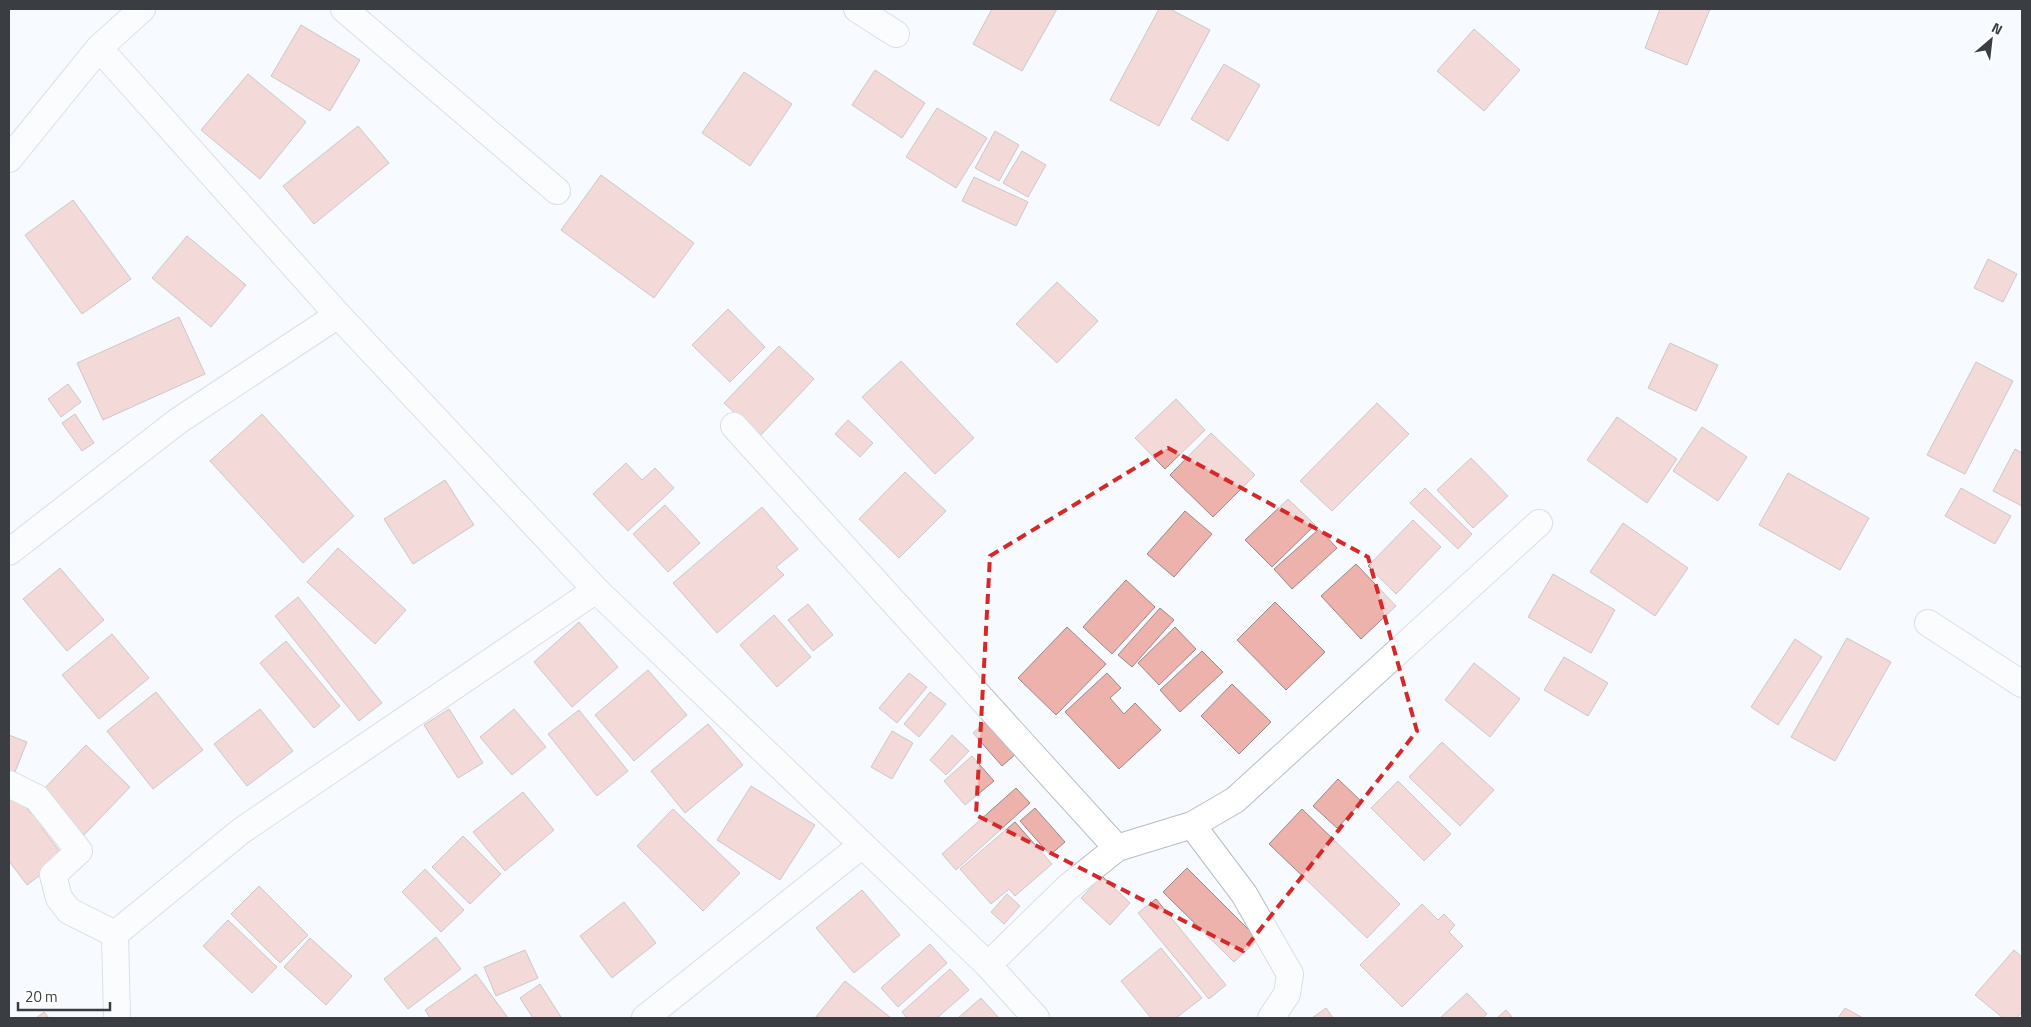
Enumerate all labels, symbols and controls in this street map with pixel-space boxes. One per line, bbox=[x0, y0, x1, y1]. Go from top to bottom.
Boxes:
north arrow bbox=[1966, 15, 2016, 65]
text: N bbox=[1988, 17, 2007, 40]
scale bar bbox=[18, 980, 110, 1012]
text: 20 m bbox=[25, 985, 58, 1008]

